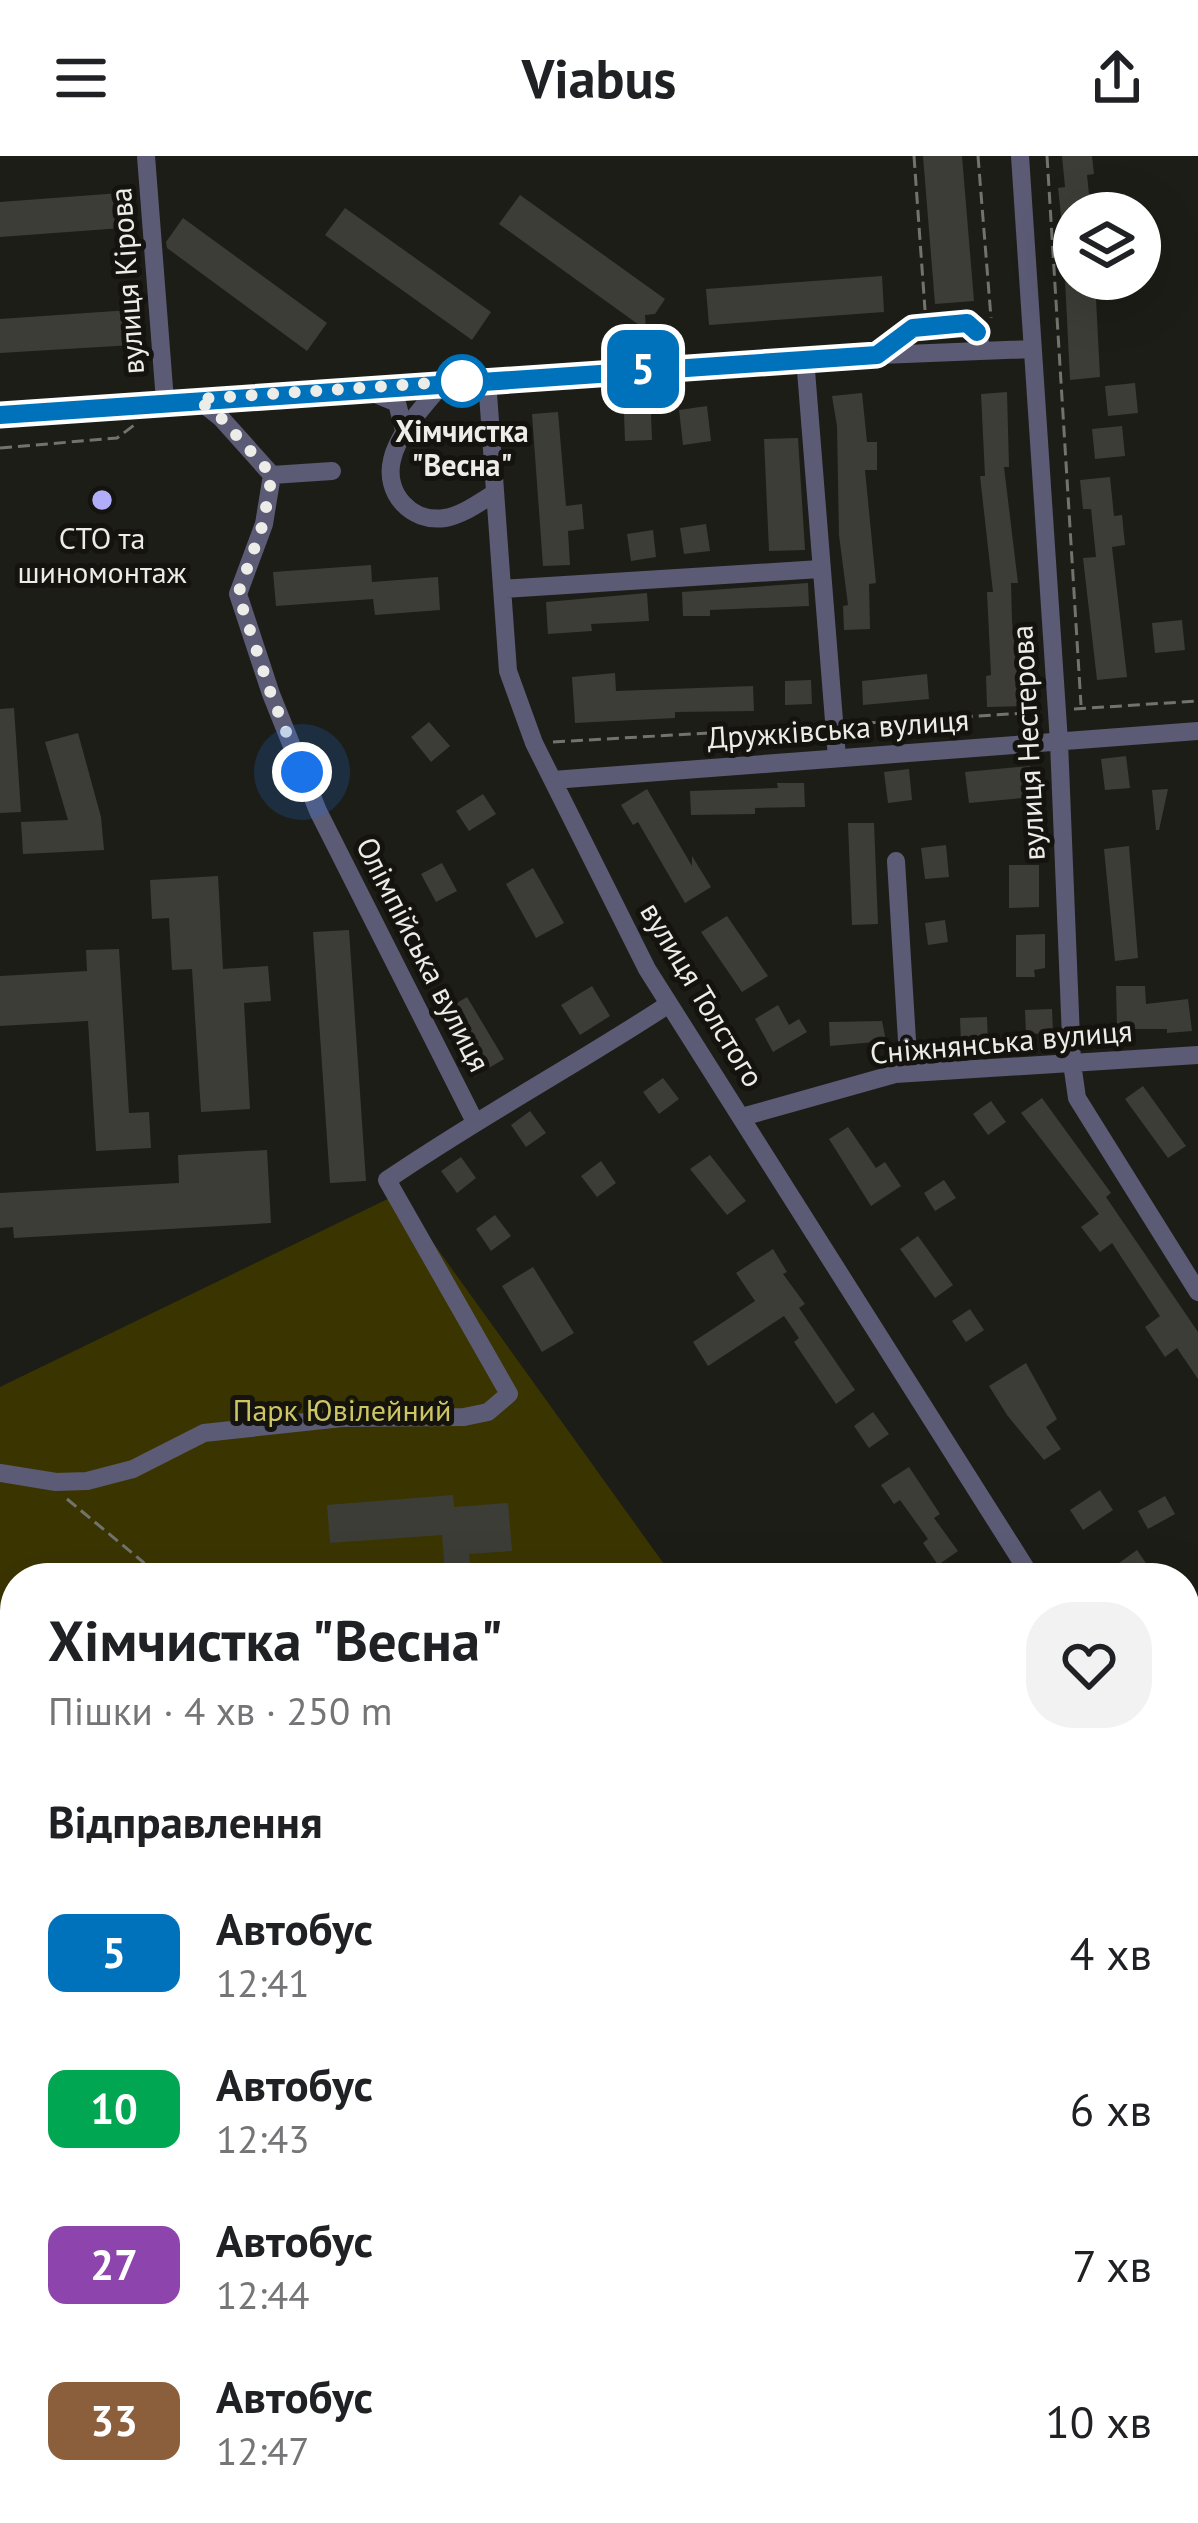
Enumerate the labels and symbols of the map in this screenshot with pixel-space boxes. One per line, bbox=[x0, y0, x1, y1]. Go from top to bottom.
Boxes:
street label: вулиця Кірова bbox=[100, 186, 152, 376]
line badge: 5 bbox=[604, 330, 682, 408]
marker: Хімчистка "Весна" bbox=[437, 356, 487, 406]
place label: Хімчистка "Весна" bbox=[395, 411, 529, 484]
marker: СТО та шиномонтаж bbox=[89, 487, 115, 513]
place label: СТО та шиномонтаж bbox=[18, 518, 187, 591]
street label: вулиця Нестерова bbox=[1001, 624, 1053, 862]
street label: Дружківська вулиця bbox=[706, 699, 970, 757]
your location bbox=[272, 742, 332, 802]
street label: Олімпійська вулиця bbox=[348, 830, 500, 1078]
street label: вулиця Толстого bbox=[633, 894, 773, 1094]
street label: Сніжнянська вулиця bbox=[868, 1010, 1134, 1072]
park label: Парк Ювілейний bbox=[233, 1390, 451, 1429]

